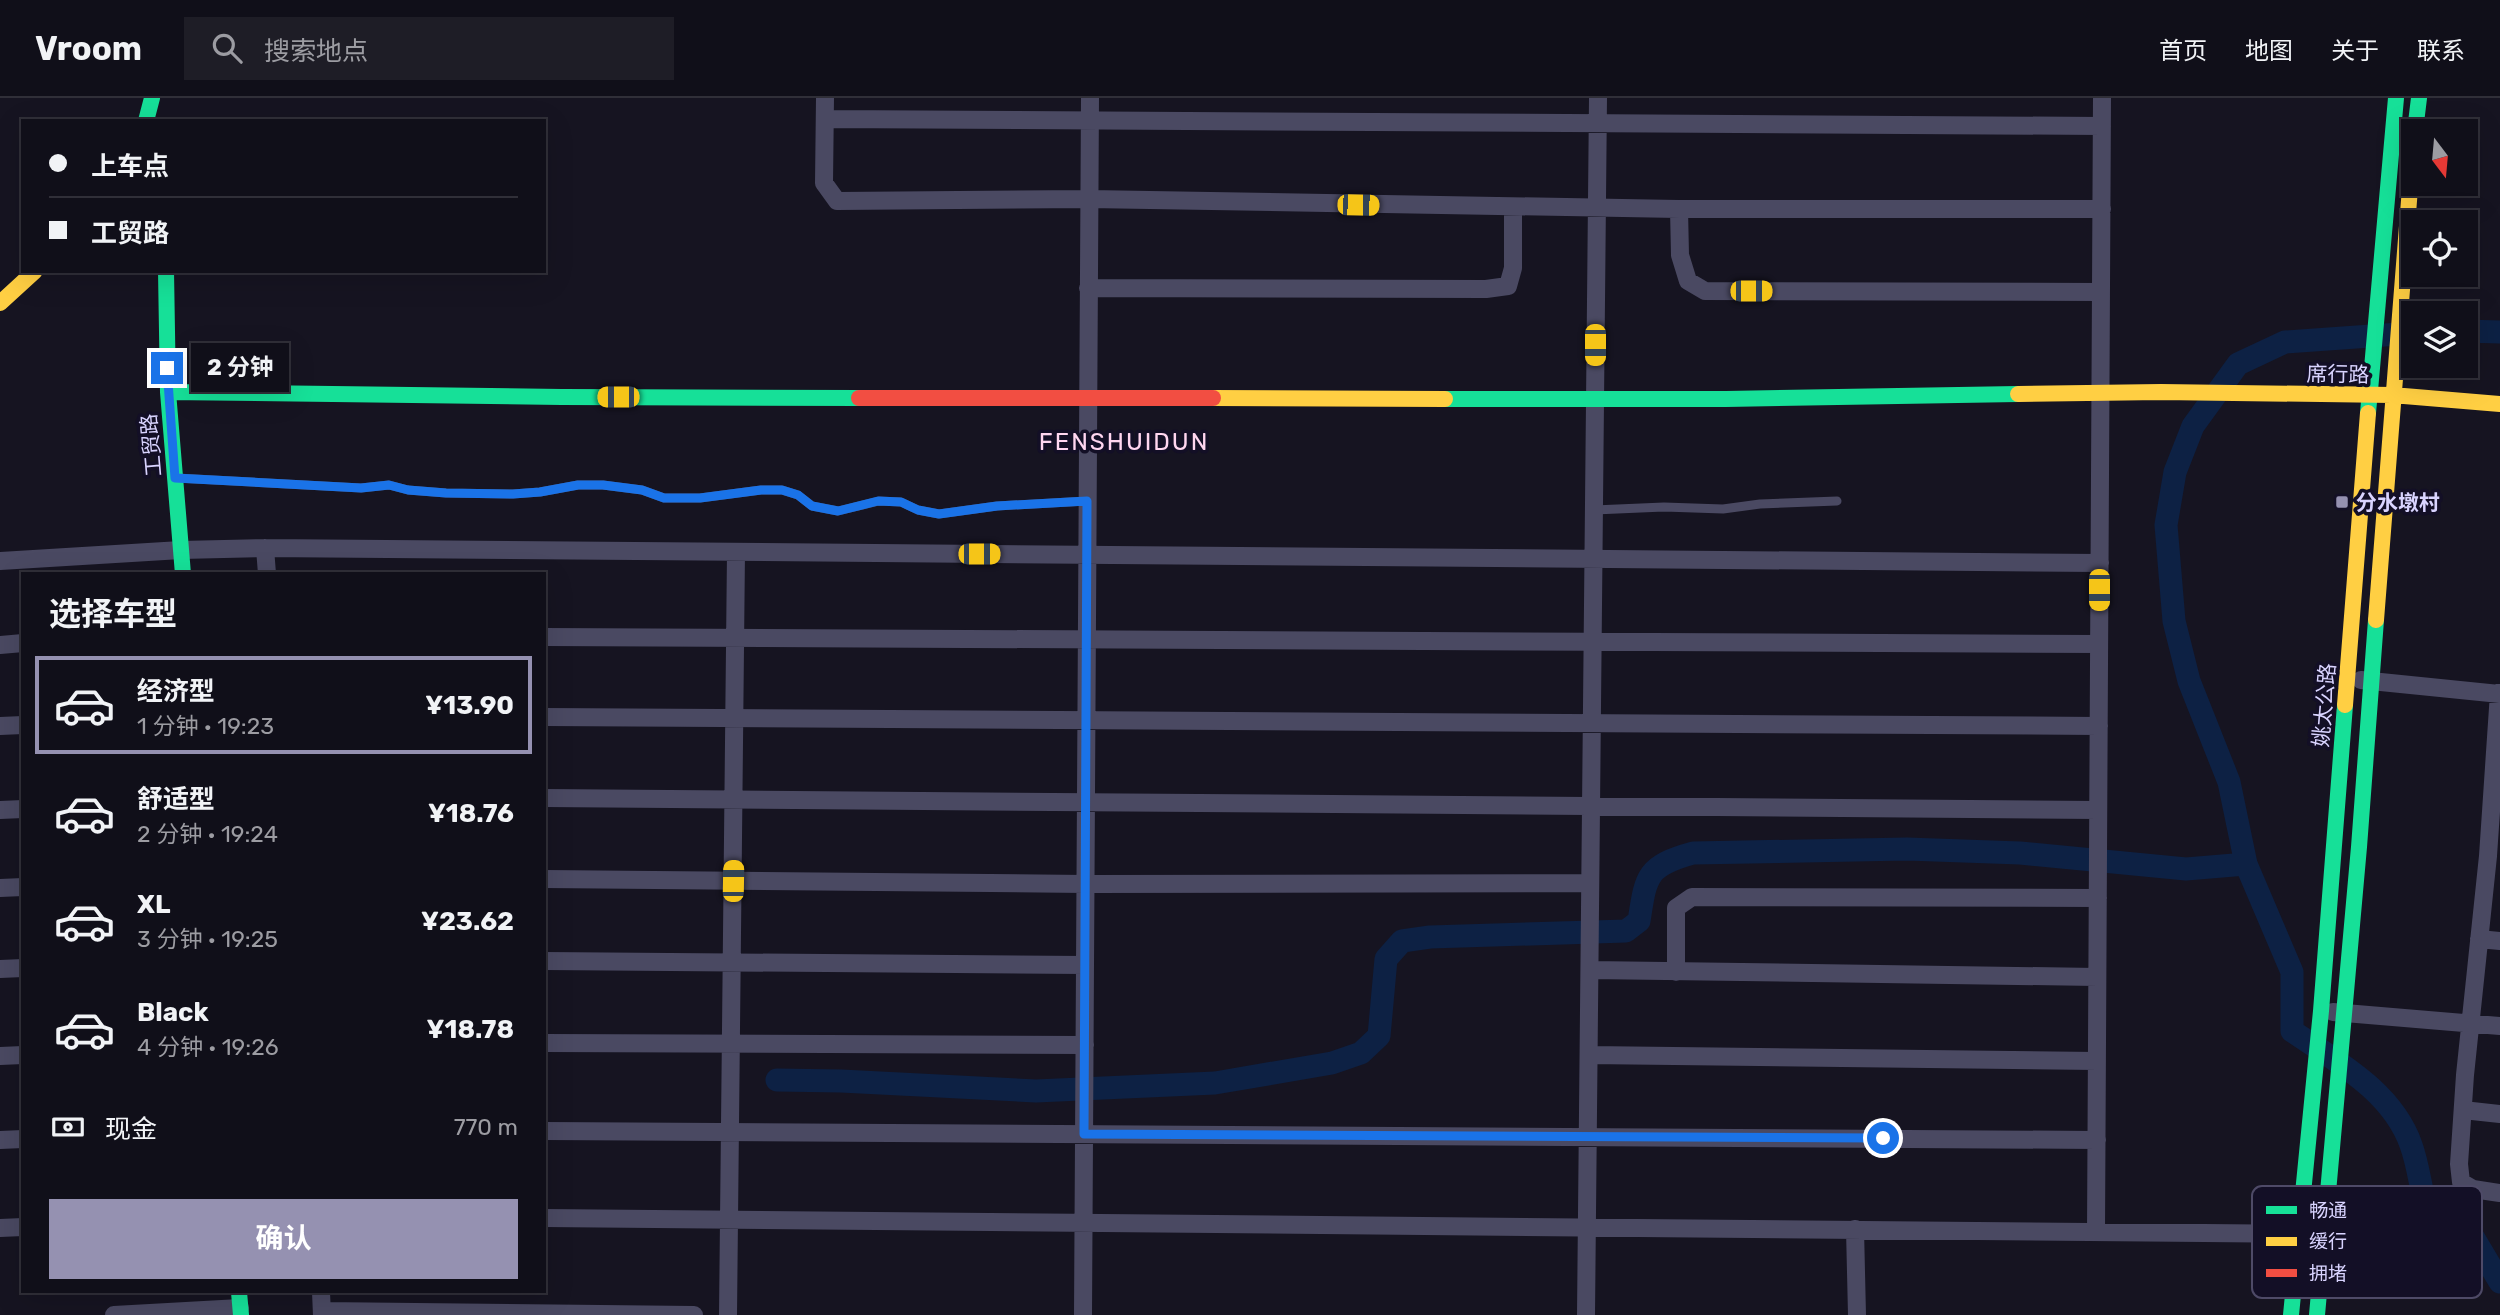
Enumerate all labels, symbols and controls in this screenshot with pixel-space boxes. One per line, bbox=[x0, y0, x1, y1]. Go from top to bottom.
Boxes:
search box bbox=[184, 17, 674, 80]
text: Vroom bbox=[35, 29, 142, 68]
icon: search bbox=[208, 29, 246, 67]
text: 搜索地点 bbox=[264, 36, 368, 67]
text: 首页 bbox=[2159, 37, 2207, 65]
text: 地图 bbox=[2245, 37, 2293, 65]
text: 关于 bbox=[2331, 37, 2379, 65]
text: 联系 bbox=[2417, 37, 2465, 65]
north arrow bbox=[2401, 119, 2478, 196]
map controls bbox=[2401, 119, 2478, 378]
text: 上车点 bbox=[91, 151, 169, 182]
car bbox=[1337, 194, 1380, 216]
button: locate bbox=[2401, 210, 2478, 287]
text: 工贸路 bbox=[91, 218, 169, 249]
car bbox=[1731, 281, 1773, 302]
button: layers bbox=[2401, 301, 2478, 378]
car bbox=[1585, 324, 1606, 366]
callout: 2 分钟 bbox=[192, 344, 290, 392]
route end bbox=[151, 352, 183, 384]
text: 2 分钟 bbox=[207, 353, 273, 381]
street label: 席行路 bbox=[2306, 361, 2370, 387]
car bbox=[598, 387, 640, 408]
street label: 工贸路 bbox=[136, 413, 166, 477]
district label: FENSHUIDUN bbox=[1039, 428, 1209, 456]
place label: 分水墩村 bbox=[2356, 490, 2440, 515]
marker: 分水墩村 bbox=[2334, 494, 2350, 510]
car bbox=[959, 544, 1001, 565]
car bbox=[2089, 569, 2110, 611]
text: 选择车型 bbox=[49, 595, 177, 633]
street label: 姚太公路 bbox=[2308, 662, 2340, 748]
icon: car bbox=[53, 674, 116, 737]
text: 经济型 bbox=[137, 676, 215, 707]
text: ¥13.90 bbox=[425, 690, 514, 721]
text: 1 分钟 · 19:23 bbox=[137, 712, 274, 740]
icon: car bbox=[53, 782, 116, 845]
text: 舒适型 bbox=[137, 784, 215, 815]
text: ¥18.76 bbox=[428, 798, 514, 829]
text: 2 分钟 · 19:24 bbox=[137, 820, 278, 848]
car bbox=[723, 860, 744, 902]
text: XL bbox=[137, 889, 170, 920]
icon: car bbox=[53, 890, 116, 953]
text: ¥23.62 bbox=[421, 906, 514, 937]
text: 3 分钟 · 19:25 bbox=[137, 925, 278, 953]
text: Black bbox=[137, 997, 209, 1028]
icon: car bbox=[53, 998, 116, 1061]
text: ¥18.78 bbox=[427, 1014, 514, 1045]
text: 4 分钟 · 19:26 bbox=[137, 1033, 279, 1061]
icon: cash bbox=[49, 1108, 87, 1146]
text: 770 m bbox=[454, 1113, 518, 1141]
text: 现金 bbox=[105, 1114, 157, 1145]
route start bbox=[1867, 1122, 1899, 1154]
legend bbox=[2252, 1186, 2482, 1298]
button: 确认 bbox=[49, 1199, 518, 1279]
text: 畅通 bbox=[2309, 1199, 2347, 1222]
text: 缓行 bbox=[2309, 1230, 2347, 1253]
text: 拥堵 bbox=[2309, 1262, 2347, 1285]

